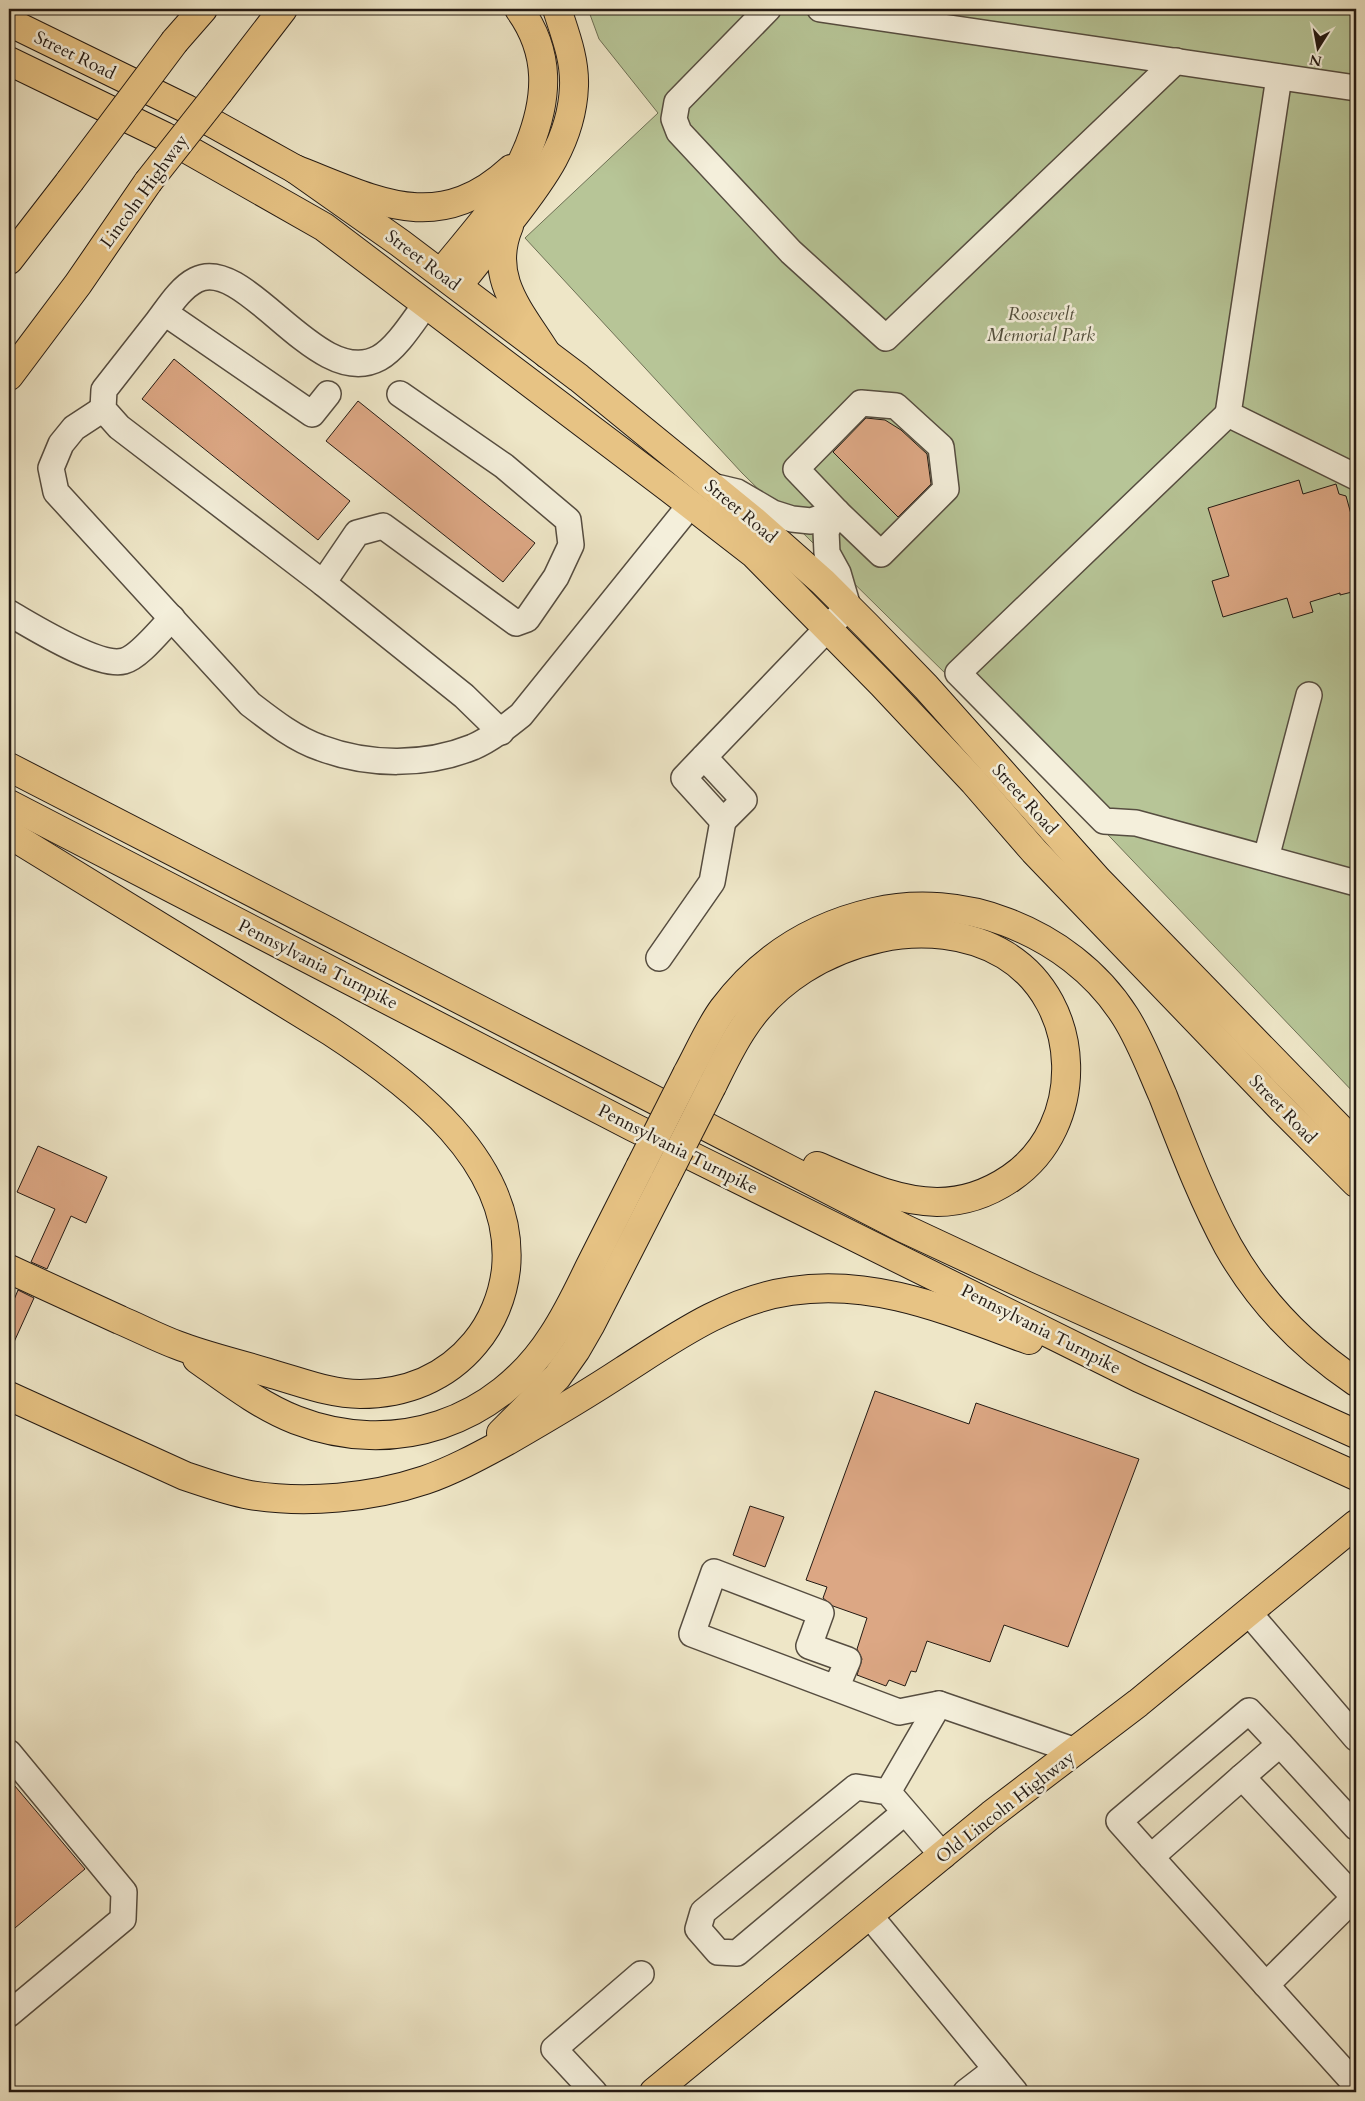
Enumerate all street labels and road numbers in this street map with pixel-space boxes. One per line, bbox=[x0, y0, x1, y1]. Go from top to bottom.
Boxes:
street label: Street Road bbox=[30, 25, 120, 86]
street label: Lincoln Highway bbox=[94, 129, 195, 253]
street label: Street Road bbox=[380, 224, 466, 297]
street label: Street Road bbox=[699, 474, 783, 549]
street label: Street Road bbox=[986, 758, 1064, 841]
street label: Pennsylvania Turnpike bbox=[233, 913, 402, 1016]
street label: Street Road bbox=[1243, 1069, 1322, 1150]
street label: Pennsylvania Turnpike bbox=[593, 1098, 762, 1201]
street label: Pennsylvania Turnpike bbox=[956, 1278, 1125, 1381]
street label: Old Lincoln Highway bbox=[931, 1745, 1080, 1870]

